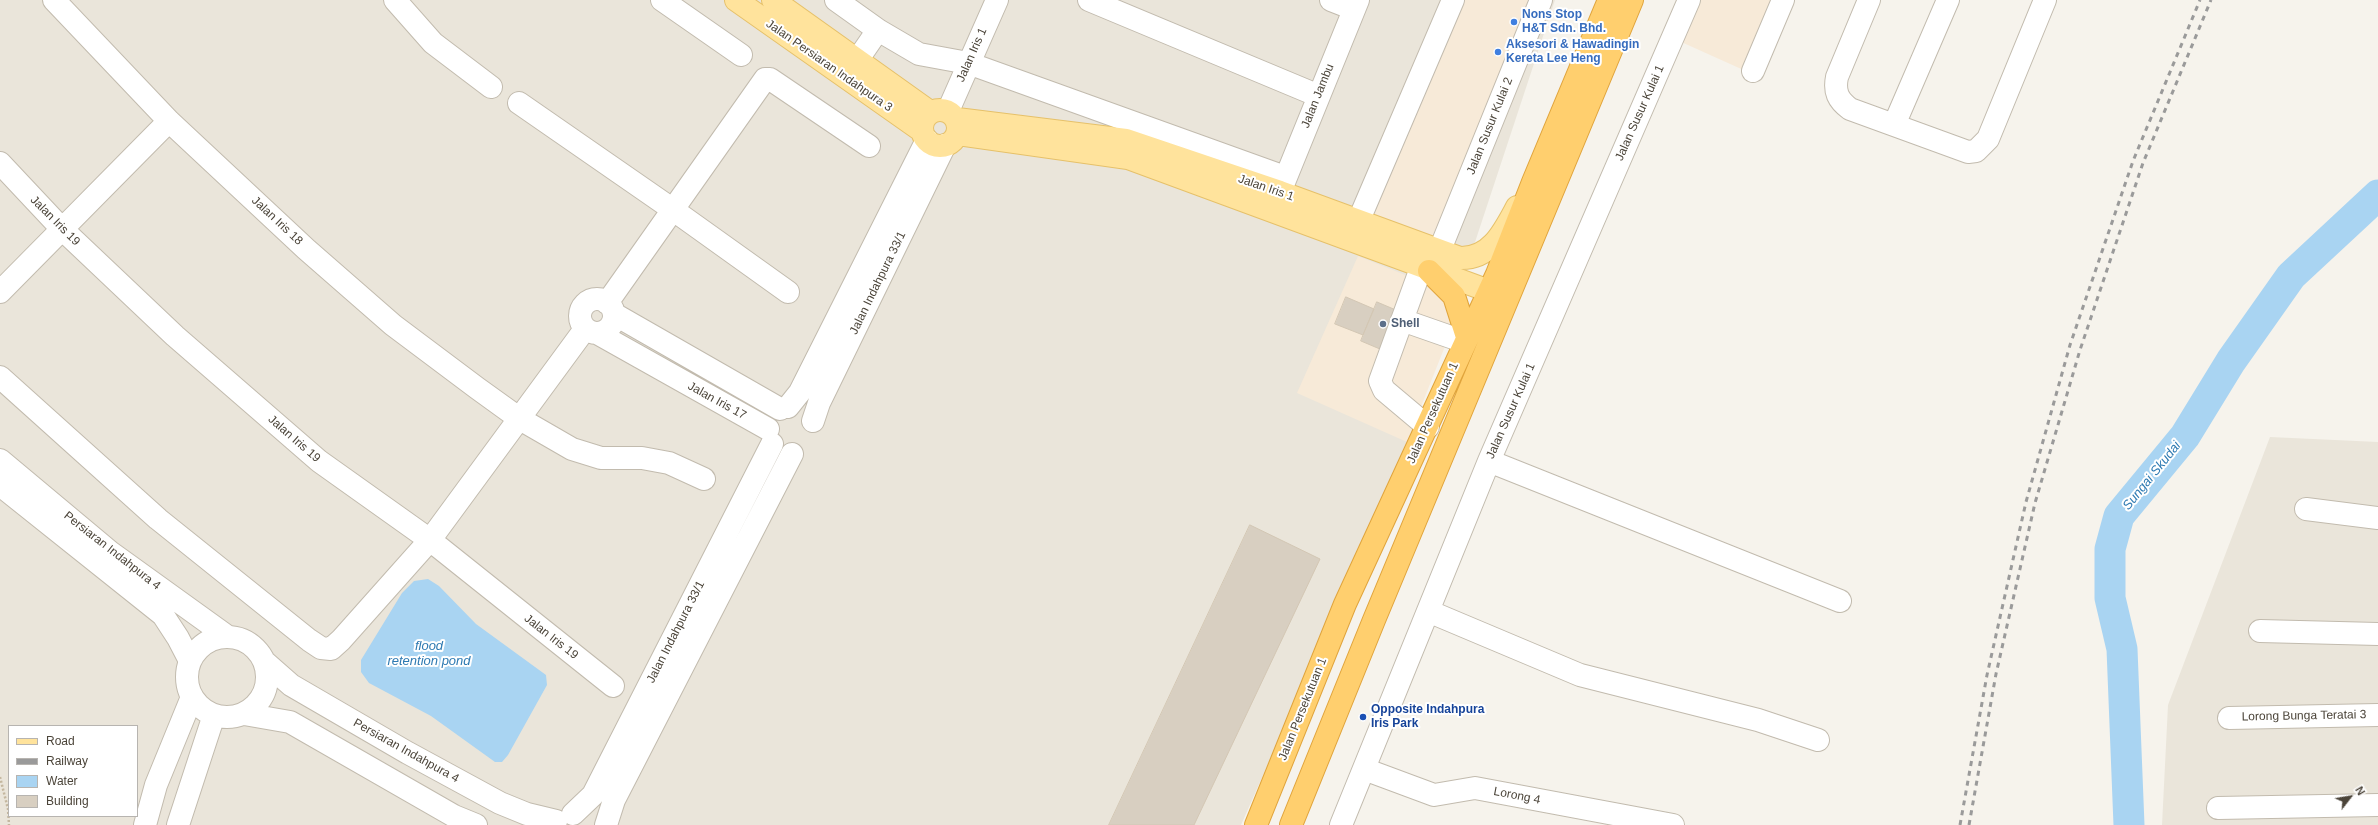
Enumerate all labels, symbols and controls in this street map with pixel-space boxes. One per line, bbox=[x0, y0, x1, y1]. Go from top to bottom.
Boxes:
place label: Nons Stop H&T Sdn. Bhd. bbox=[1522, 8, 1606, 36]
street label: Jalan Persiaran Indahpura 3 bbox=[763, 17, 895, 115]
marker: Nons Stop H&T Sdn. Bhd. bbox=[1509, 17, 1519, 27]
street label: Jalan Iris 1 bbox=[954, 26, 990, 84]
place label: Aksesori & Hawadingin Kereta Lee Heng bbox=[1506, 38, 1639, 66]
marker: Aksesori & Hawadingin Kereta Lee Heng bbox=[1493, 47, 1503, 57]
street label: Jalan Jambu bbox=[1299, 62, 1337, 130]
street label: Jalan Susur Kulai 1 bbox=[1612, 63, 1668, 163]
street label: Jalan Susur Kulai 2 bbox=[1464, 75, 1516, 177]
street label: Jalan Iris 1 bbox=[1236, 172, 1296, 204]
street label: Jalan Iris 19 bbox=[27, 193, 83, 249]
street label: Jalan Iris 18 bbox=[248, 194, 306, 248]
street label: Jalan Indahpura 33/1 bbox=[847, 229, 909, 337]
place label: Shell bbox=[1391, 317, 1420, 331]
marker: Shell bbox=[1378, 319, 1388, 329]
street label: Jalan Persekutuan 1 bbox=[1404, 360, 1462, 466]
street label: Jalan Susur Kulai 1 bbox=[1483, 361, 1539, 461]
street label: Jalan Iris 17 bbox=[685, 379, 749, 423]
street label: Jalan Iris 19 bbox=[265, 412, 323, 466]
water label: Sungai Skudai bbox=[2120, 439, 2184, 513]
street label: Persiaran Indahpura 4 bbox=[61, 509, 163, 593]
street label: Jalan Indahpura 33/1 bbox=[644, 578, 708, 686]
street label: Jalan Iris 19 bbox=[521, 611, 581, 663]
water label: flood retention pond bbox=[387, 638, 471, 669]
street label: Jalan Persekutuan 1 bbox=[1276, 656, 1330, 762]
place label: Opposite Indahpura Iris Park bbox=[1371, 703, 1484, 731]
street label: Lorong Bunga Teratai 3 bbox=[2242, 708, 2366, 724]
marker: Opposite Indahpura Iris Park bbox=[1358, 712, 1368, 722]
street label: Persiaran Indahpura 4 bbox=[351, 716, 461, 786]
legend bbox=[8, 725, 138, 817]
text: Road bbox=[46, 734, 75, 748]
text: Railway bbox=[46, 754, 88, 768]
text: Water bbox=[46, 774, 78, 788]
north arrow bbox=[2330, 777, 2370, 817]
street label: Lorong 4 bbox=[1492, 784, 1542, 808]
text: N bbox=[2353, 784, 2367, 797]
text: Building bbox=[46, 794, 89, 808]

